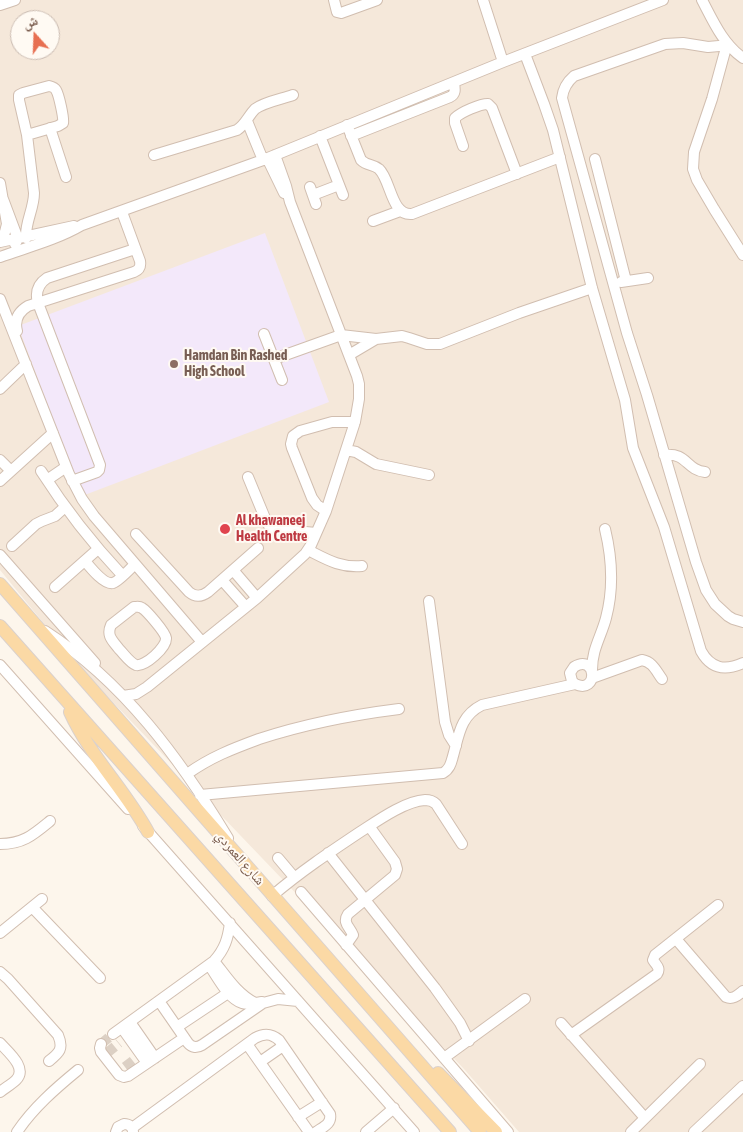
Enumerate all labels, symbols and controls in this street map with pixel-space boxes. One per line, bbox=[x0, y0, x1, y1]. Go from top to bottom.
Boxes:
north arrow bbox=[10, 10, 60, 60]
text: ش bbox=[20, 12, 40, 32]
place label: Hamdan Bin Rashed High School bbox=[184, 348, 287, 381]
marker: Hamdan Bin Rashed High School bbox=[168, 358, 180, 370]
place label: Al khawaneej Health Centre bbox=[236, 513, 307, 546]
marker: Al khawaneej Health Centre bbox=[218, 522, 232, 536]
street label: شارع العمردي bbox=[212, 827, 268, 889]

